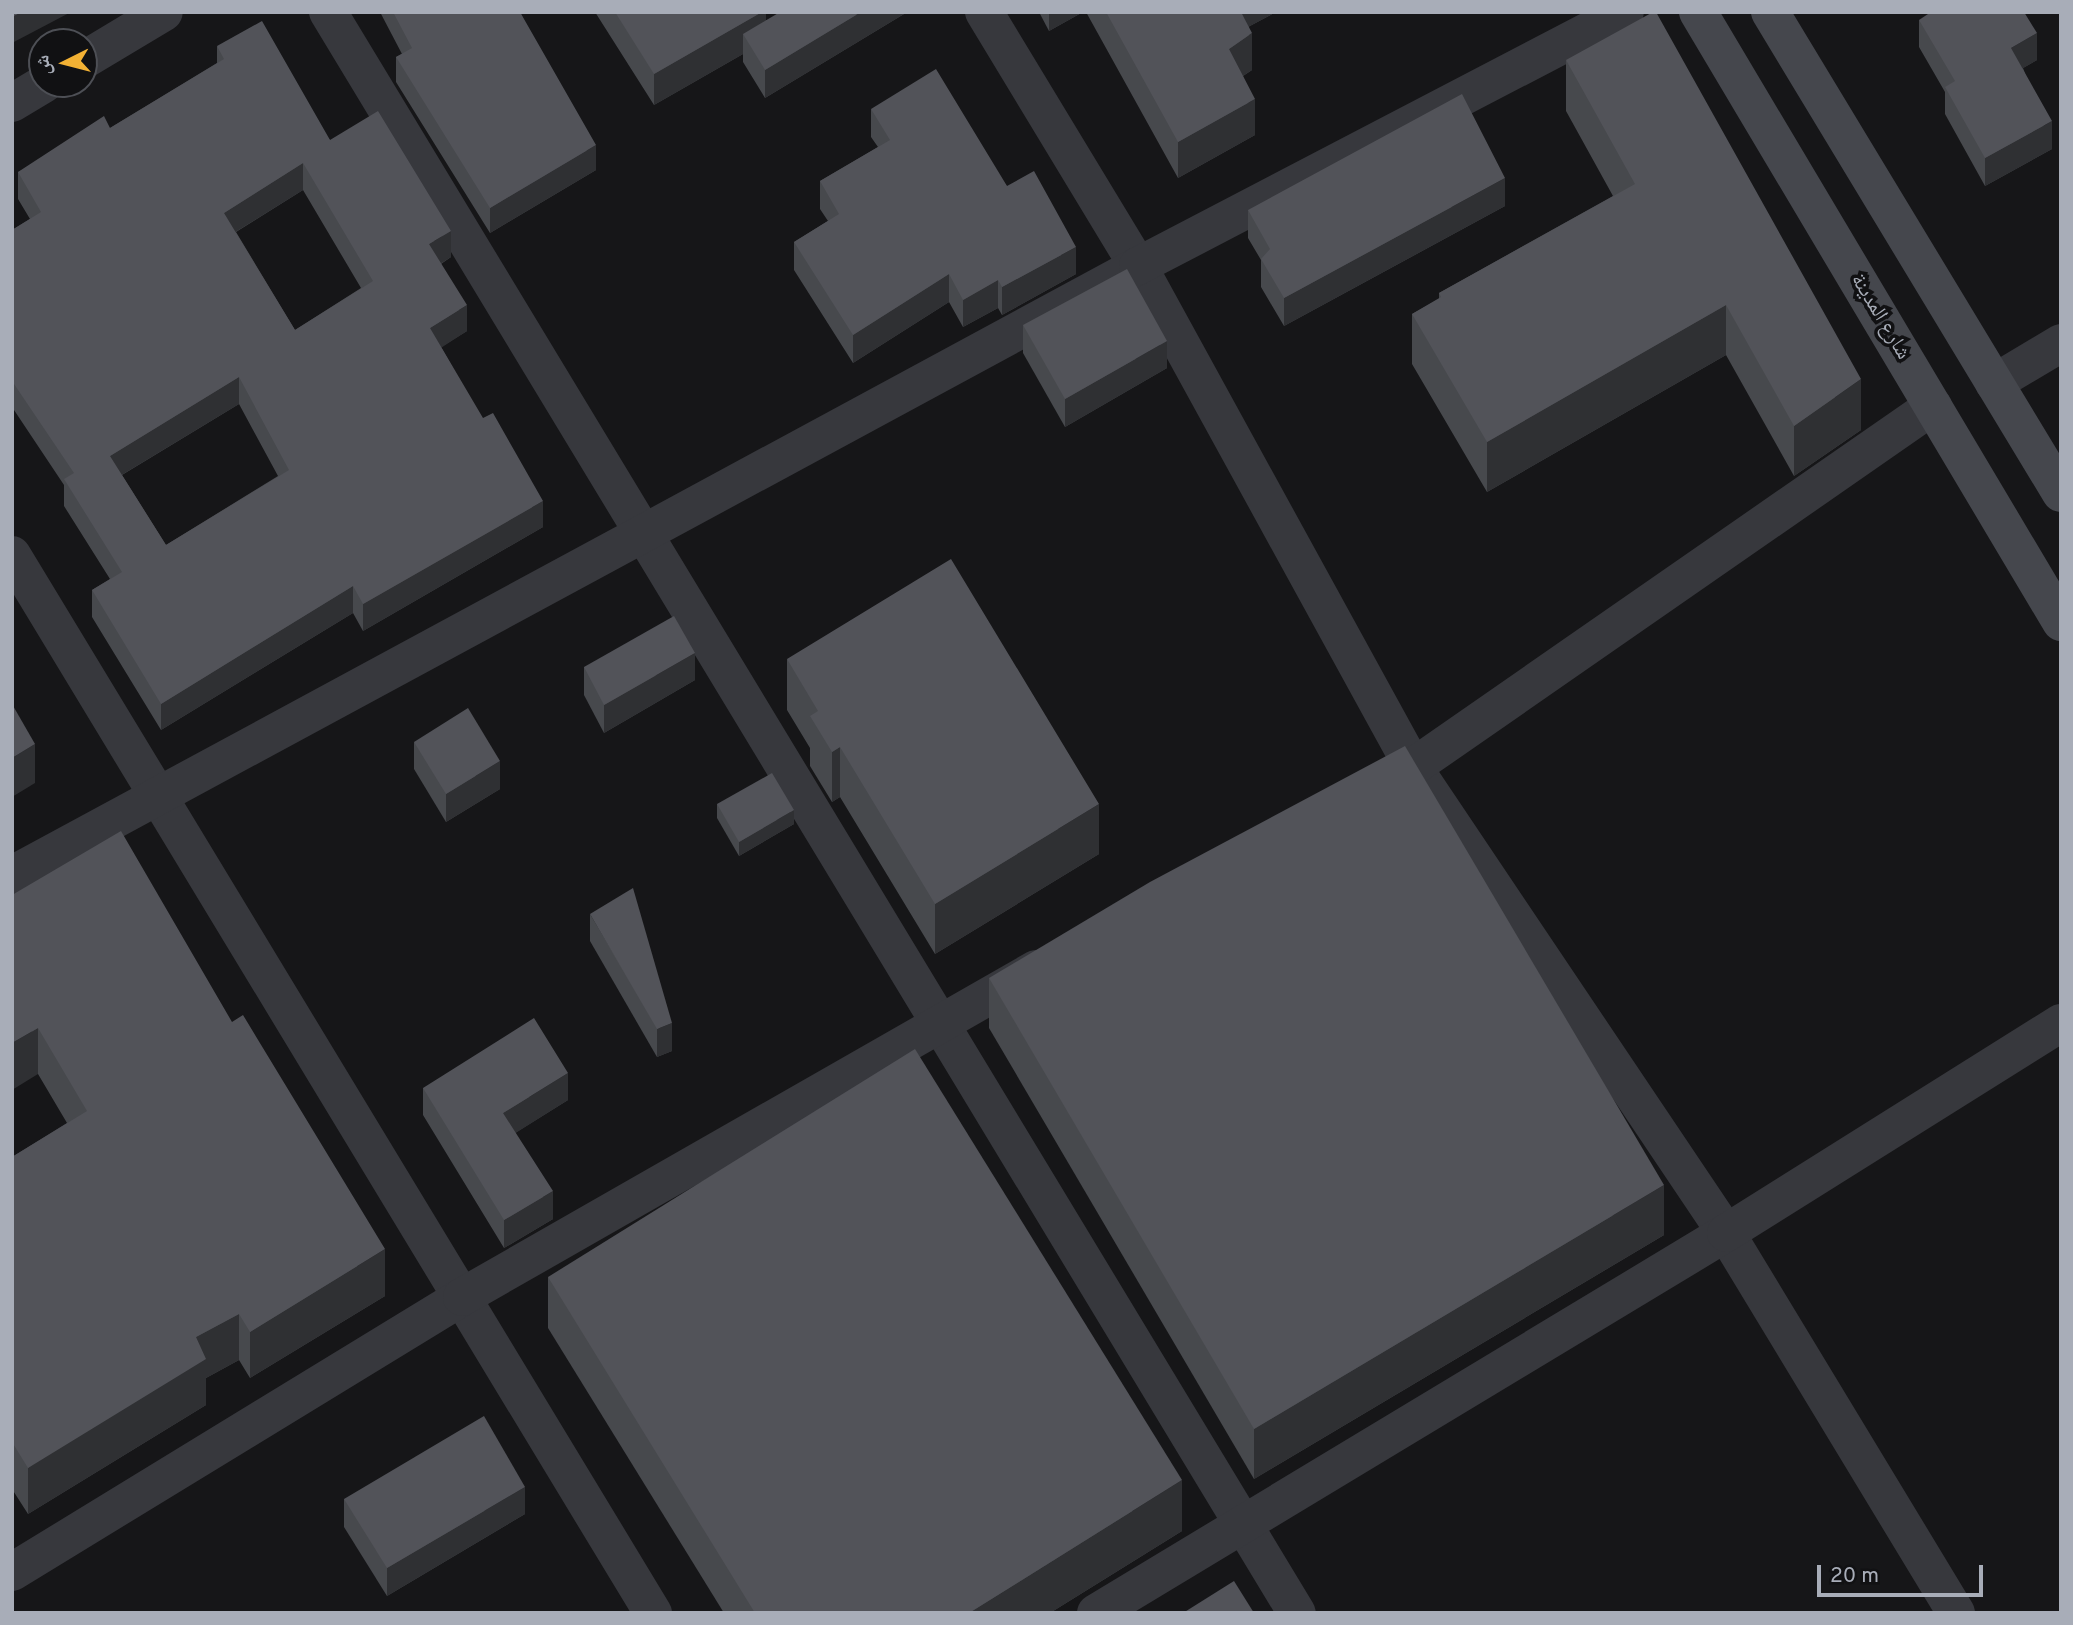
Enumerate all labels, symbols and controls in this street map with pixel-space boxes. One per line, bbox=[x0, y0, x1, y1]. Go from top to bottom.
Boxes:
north arrow bbox=[28, 28, 98, 98]
text: ش bbox=[31, 54, 57, 76]
street label: شارع المدينة bbox=[1845, 269, 1915, 365]
scale bar bbox=[1821, 1552, 1987, 1596]
text: 20 m bbox=[1830, 1563, 1879, 1590]

